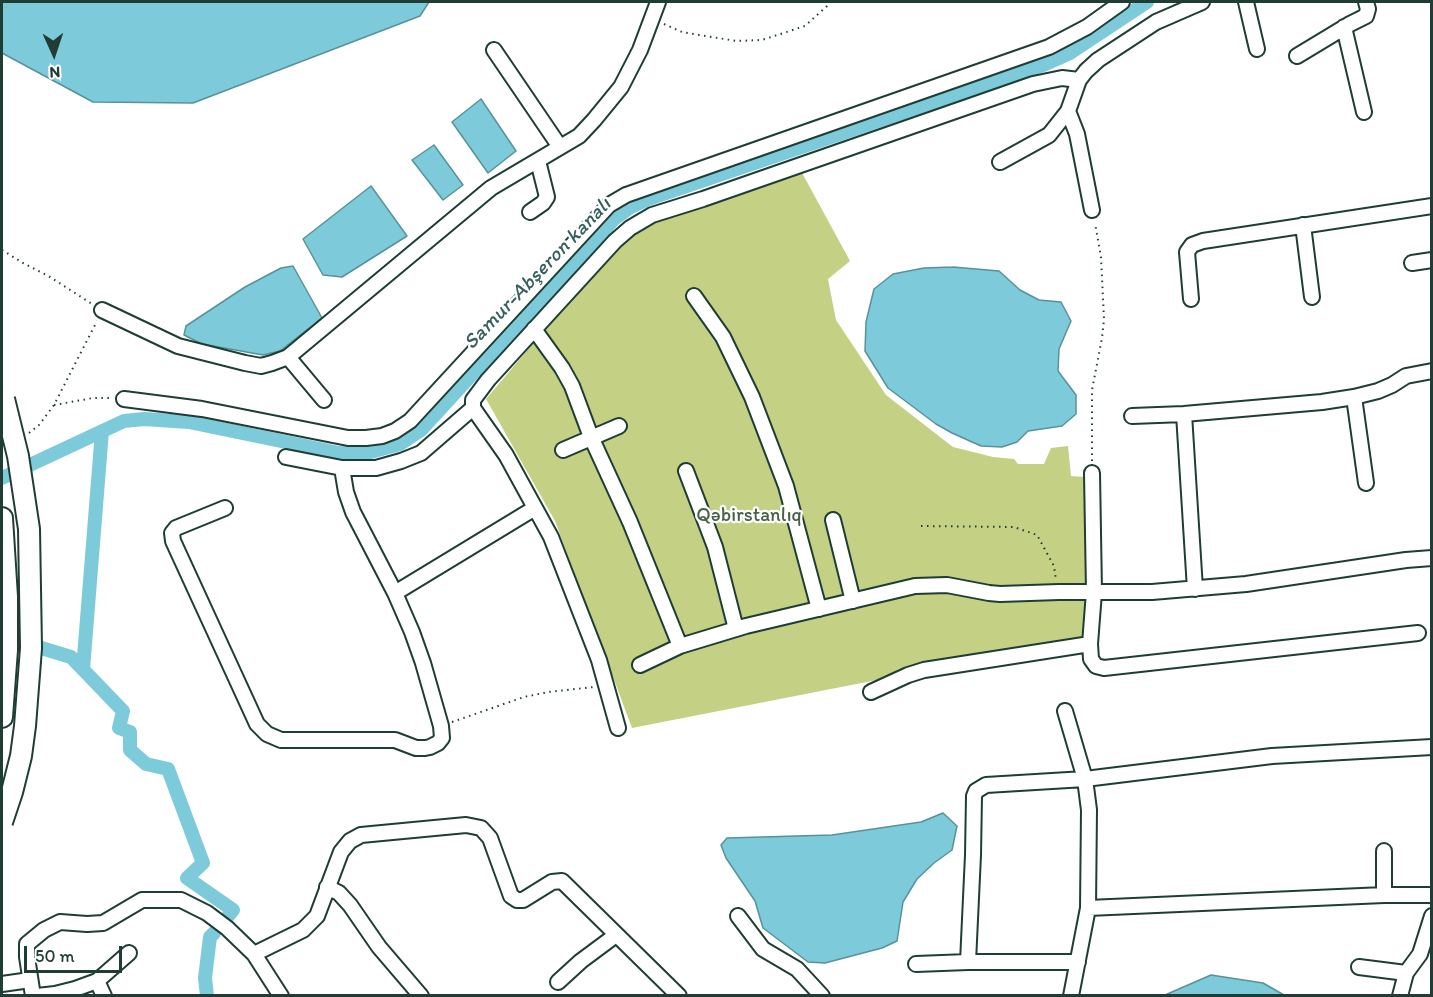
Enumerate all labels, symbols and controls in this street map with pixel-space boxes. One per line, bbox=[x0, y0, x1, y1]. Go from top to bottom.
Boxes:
north arrow bbox=[24, 24, 84, 84]
text: N bbox=[49, 63, 61, 82]
water label: Samur-Abşeron kanalı bbox=[459, 193, 617, 355]
park label: Qəbirstanlıq bbox=[696, 504, 802, 528]
scale bar bbox=[27, 934, 124, 972]
text: 50 m bbox=[35, 945, 75, 967]

